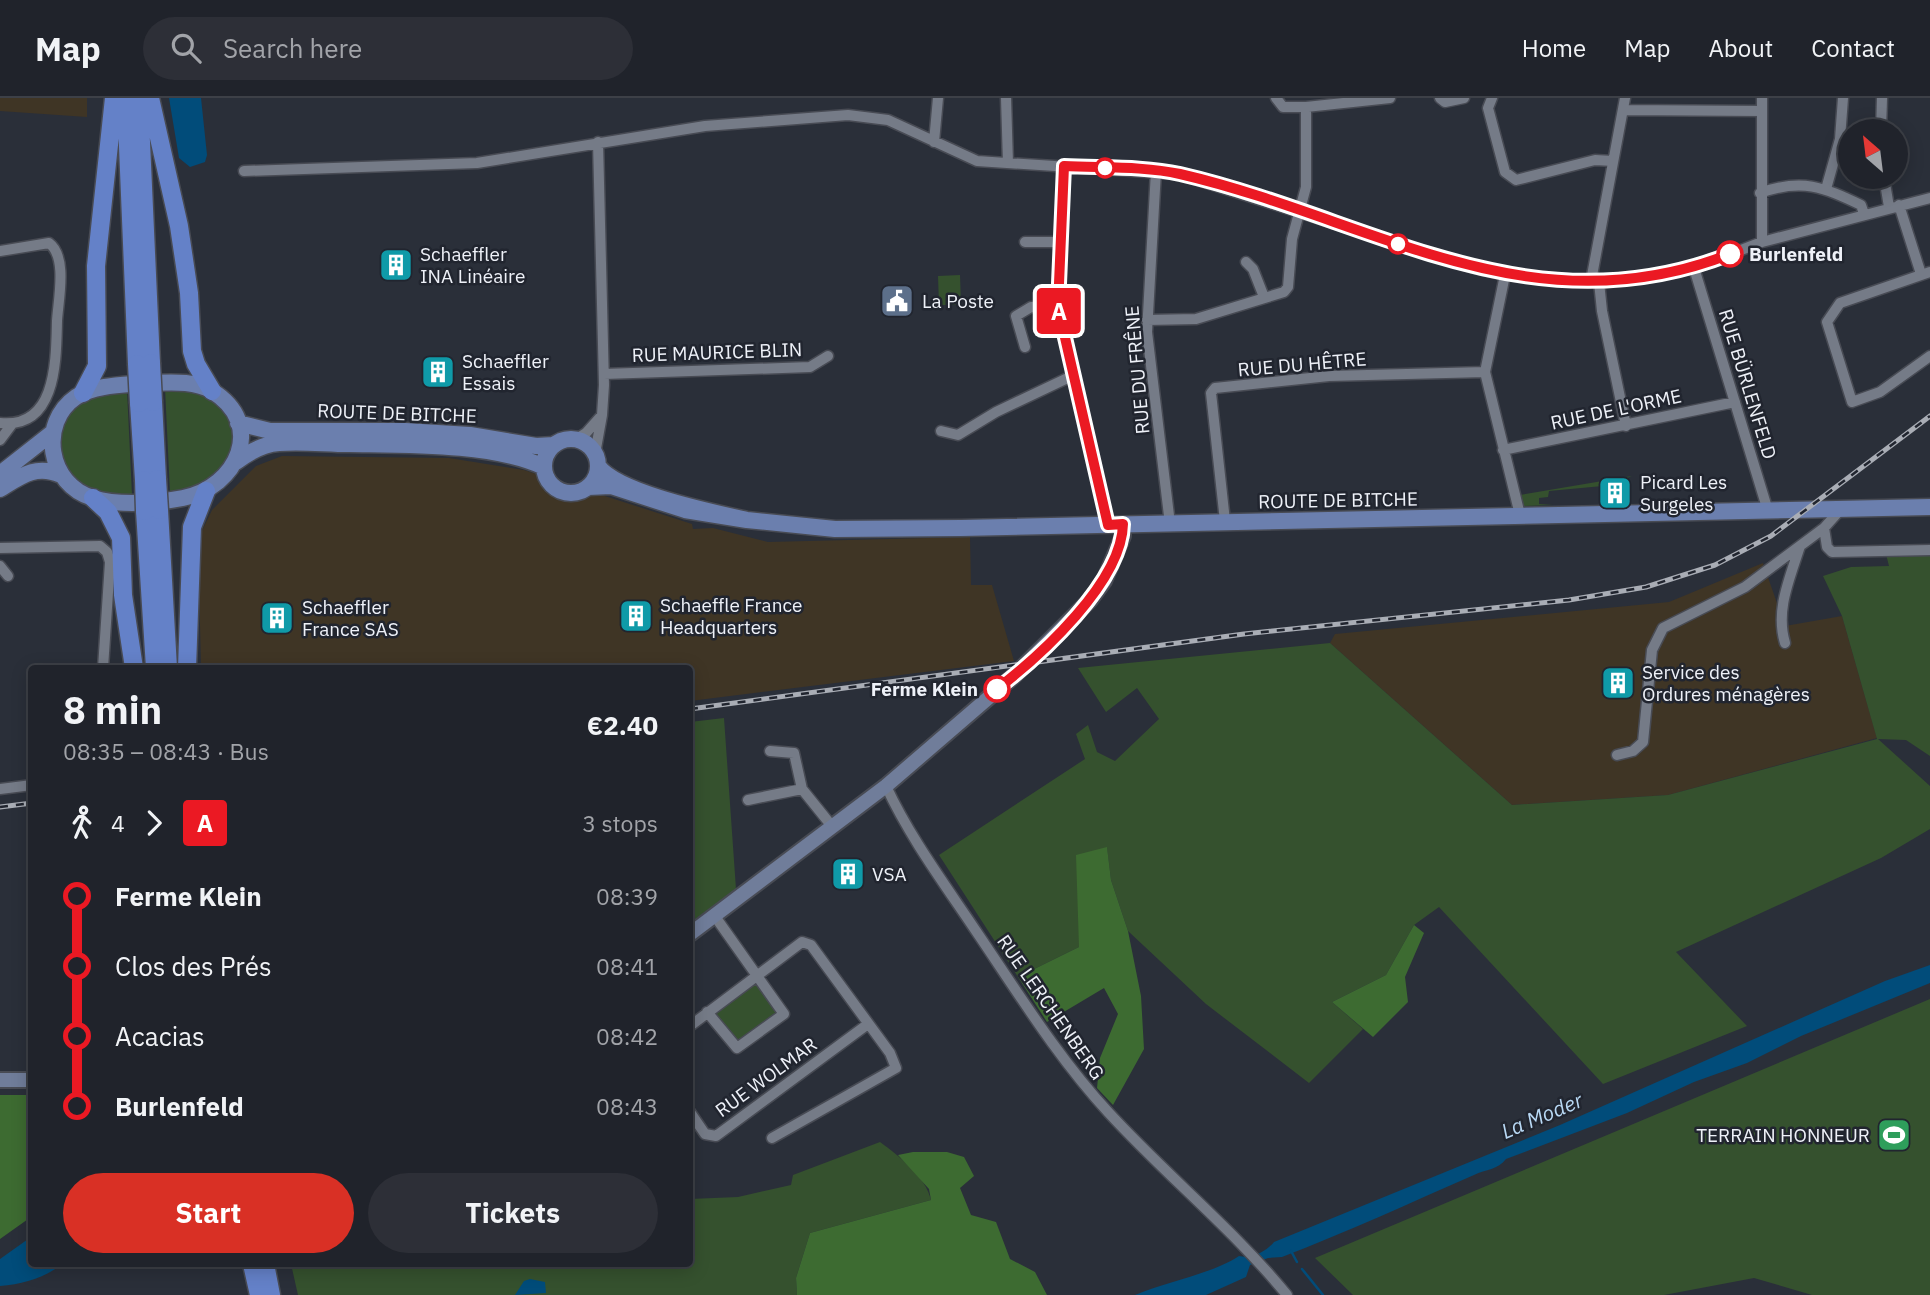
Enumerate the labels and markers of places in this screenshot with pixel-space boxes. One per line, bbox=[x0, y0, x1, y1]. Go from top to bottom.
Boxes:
unlabelled marker bbox=[1095, 158, 1115, 178]
unlabelled marker bbox=[1388, 234, 1408, 254]
marker: Burlenfeld bbox=[1717, 241, 1743, 267]
place label: Schaeffler INA Linéaire bbox=[420, 242, 525, 288]
place label: Burlenfeld bbox=[1749, 242, 1843, 266]
building icon: Schaeffler INA Linéaire bbox=[377, 246, 415, 284]
public building icon: La Poste bbox=[878, 282, 916, 320]
place label: La Poste bbox=[922, 289, 994, 313]
place label: Schaeffler Essais bbox=[462, 349, 549, 395]
building icon: Schaeffler Essais bbox=[419, 353, 457, 391]
place label: Picard Les Surgeles bbox=[1640, 470, 1727, 516]
building icon: Picard Les Surgeles bbox=[1596, 474, 1634, 512]
place label: Schaeffle France Headquarters bbox=[660, 593, 802, 639]
place label: Schaeffler France SAS bbox=[302, 595, 399, 641]
building icon: Schaeffle France Headquarters bbox=[617, 597, 655, 635]
building icon: Schaeffler France SAS bbox=[258, 599, 296, 637]
place label: Service des Ordures ménagères bbox=[1642, 660, 1810, 706]
building icon: Service des Ordures ménagères bbox=[1599, 664, 1637, 702]
marker: Ferme Klein bbox=[984, 676, 1010, 702]
place label: Ferme Klein bbox=[871, 677, 978, 701]
building icon: VSA bbox=[829, 855, 867, 893]
place label: VSA bbox=[872, 862, 907, 886]
sports icon: TERRAIN HONNEUR bbox=[1875, 1116, 1913, 1154]
place label: TERRAIN HONNEUR bbox=[1696, 1123, 1870, 1147]

